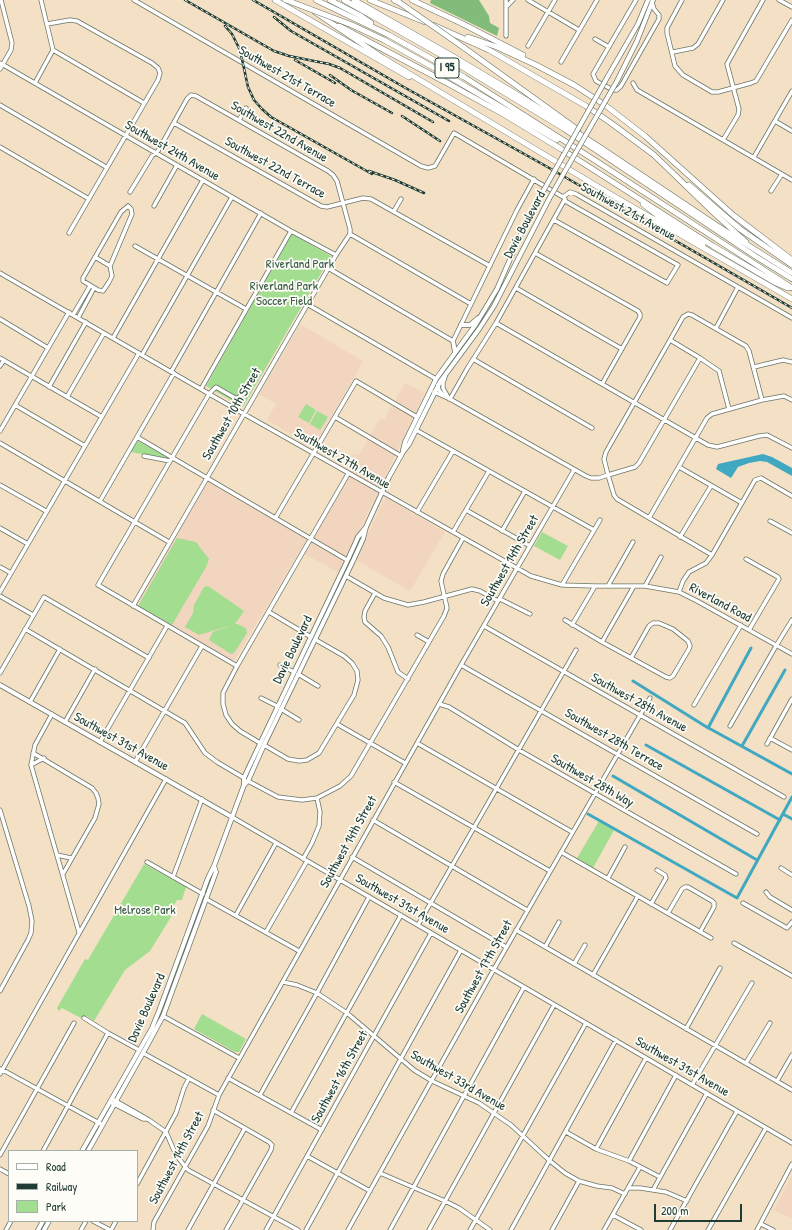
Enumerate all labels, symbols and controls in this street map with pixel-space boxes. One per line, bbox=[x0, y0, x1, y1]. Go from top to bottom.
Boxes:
street label: Southwest 21st Terrace bbox=[236, 43, 338, 111]
road number: I 95 bbox=[435, 58, 459, 78]
street label: Southwest 22nd Avenue bbox=[228, 98, 330, 166]
street label: Southwest 24th Avenue bbox=[122, 118, 222, 184]
street label: Southwest 22nd Terrace bbox=[222, 134, 328, 202]
street label: Southwest 21st Avenue bbox=[578, 179, 678, 245]
street label: Davie Boulevard bbox=[501, 189, 549, 261]
park label: Riverland Park bbox=[266, 257, 334, 273]
park label: Riverland Park Soccer Field bbox=[250, 279, 318, 310]
street label: Southwest 10th Street bbox=[199, 365, 265, 463]
street label: Southwest 27th Avenue bbox=[291, 425, 393, 493]
street label: Southwest 14th Street bbox=[478, 513, 542, 609]
street label: Riverland Road bbox=[686, 580, 754, 626]
street label: Davie Boulevard bbox=[270, 614, 316, 686]
street label: Southwest 28th Avenue bbox=[588, 670, 690, 736]
street label: Southwest 28th Terrace bbox=[562, 705, 666, 775]
street label: Southwest 31st Avenue bbox=[71, 709, 171, 775]
street label: Southwest 28th Way bbox=[548, 751, 636, 811]
street label: Southwest 14th Street bbox=[317, 793, 381, 891]
street label: Southwest 31st Avenue bbox=[352, 871, 452, 937]
park label: Melrose Park bbox=[114, 903, 176, 919]
street label: Southwest 17th Street bbox=[452, 918, 516, 1016]
street label: Davie Boulevard bbox=[125, 971, 169, 1045]
street label: Southwest 16th Street bbox=[308, 1028, 372, 1126]
street label: Southwest 31st Avenue bbox=[632, 1034, 732, 1100]
street label: Southwest 33rd Avenue bbox=[407, 1047, 509, 1115]
street label: Southwest 14th Street bbox=[146, 1109, 208, 1207]
legend bbox=[8, 1150, 138, 1222]
text: Road bbox=[46, 1158, 66, 1175]
text: Railway bbox=[46, 1178, 77, 1195]
scale bar bbox=[656, 1196, 744, 1222]
text: Park bbox=[46, 1198, 66, 1215]
text: 200 m bbox=[661, 1202, 688, 1219]

